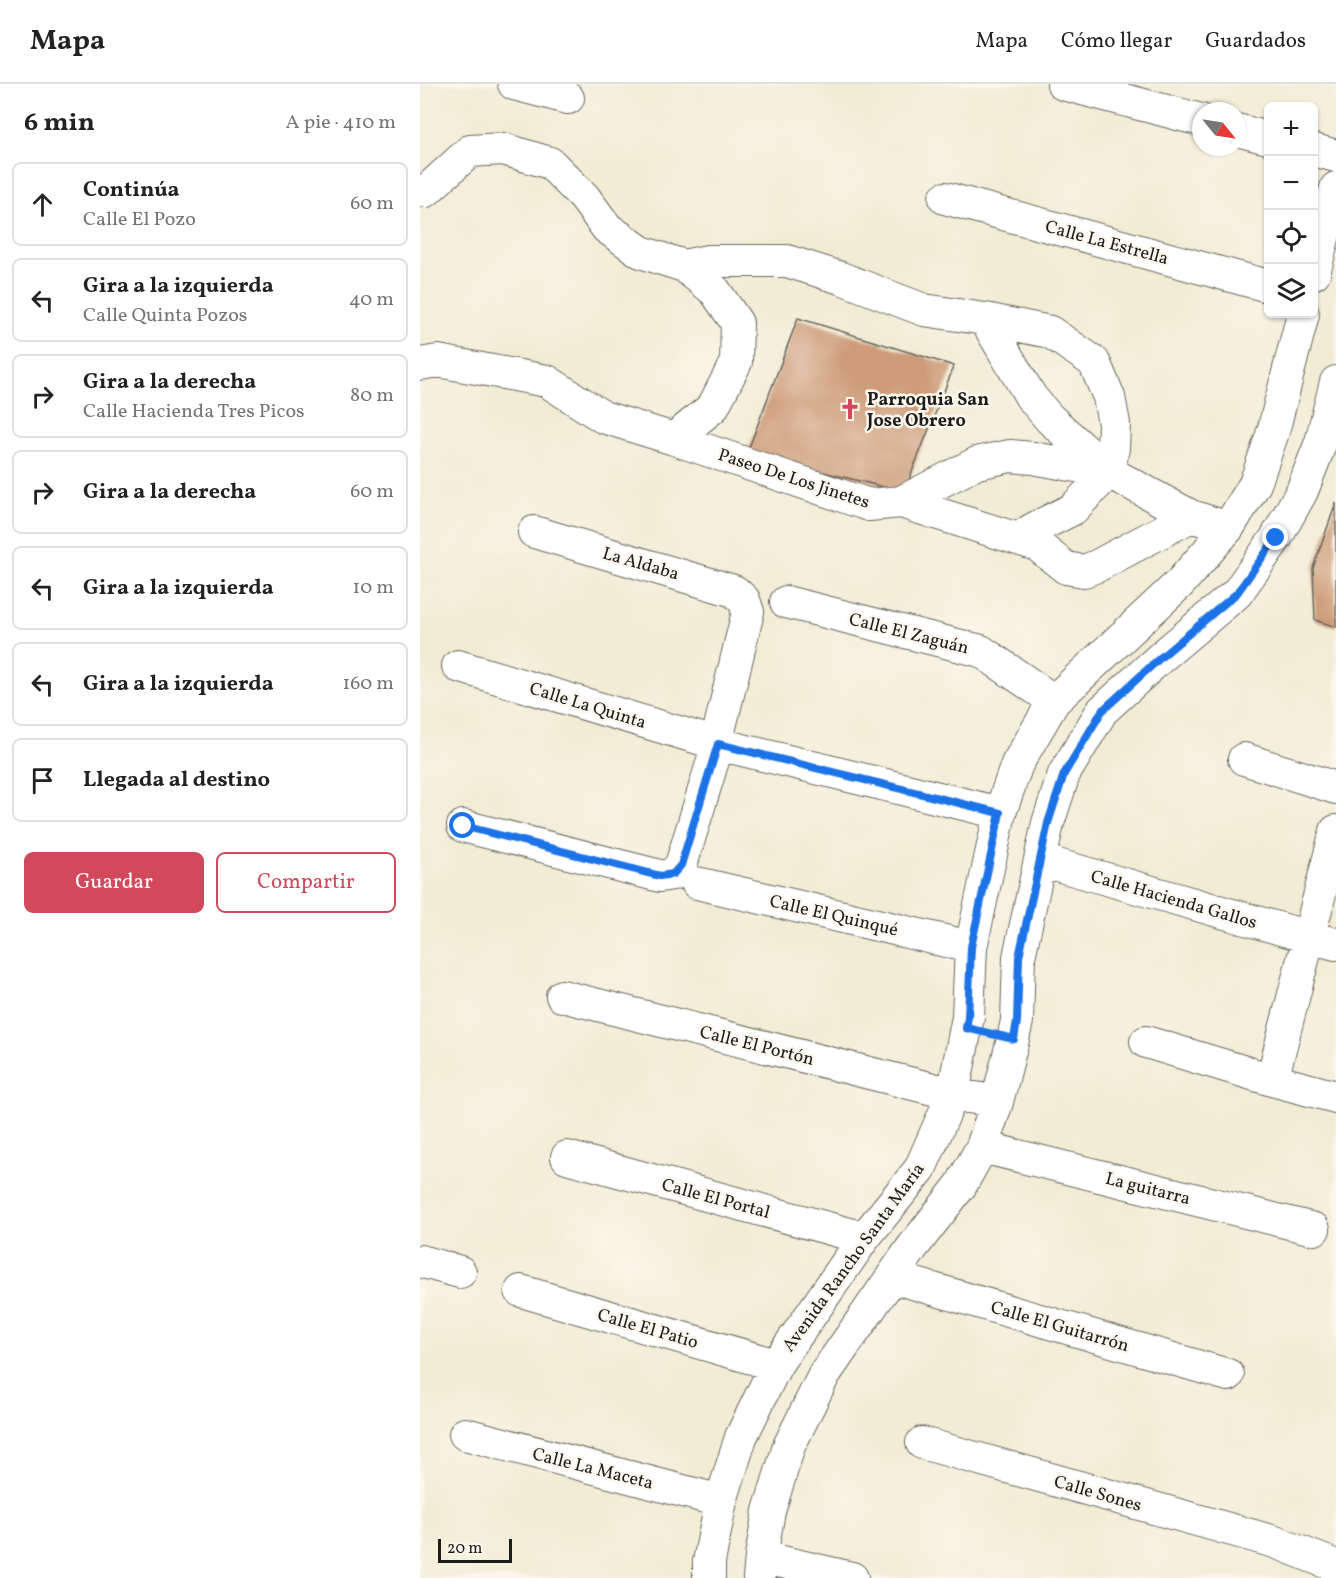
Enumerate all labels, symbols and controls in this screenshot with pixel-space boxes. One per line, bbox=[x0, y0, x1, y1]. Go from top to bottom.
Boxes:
text: Mapa bbox=[30, 22, 105, 61]
text: Mapa bbox=[975, 27, 1028, 56]
text: Cómo llegar bbox=[1061, 27, 1172, 56]
text: Guardados bbox=[1205, 27, 1306, 56]
north arrow bbox=[1192, 102, 1246, 156]
map controls bbox=[1264, 102, 1318, 318]
button: + bbox=[1264, 102, 1318, 156]
text: 6 min bbox=[24, 105, 95, 141]
text: A pie · 410 m bbox=[286, 109, 396, 137]
button: − bbox=[1264, 156, 1318, 210]
text: Continúa bbox=[83, 175, 180, 206]
icon: ahead bbox=[26, 188, 59, 221]
text: 60 m bbox=[350, 190, 394, 218]
text: Calle El Pozo bbox=[83, 206, 196, 234]
button: locate bbox=[1264, 210, 1318, 264]
street label: Calle La Estrella bbox=[1042, 215, 1171, 272]
button: layers bbox=[1264, 264, 1318, 318]
text: Gira a la izquierda bbox=[83, 271, 274, 302]
icon: left bbox=[26, 284, 59, 317]
text: 40 m bbox=[349, 286, 394, 314]
text: Calle Quinta Pozos bbox=[83, 302, 247, 330]
text: Gira a la derecha bbox=[83, 367, 256, 398]
icon: right bbox=[26, 380, 59, 413]
text: 80 m bbox=[350, 382, 394, 410]
place label: Parroquia San Jose Obrero bbox=[866, 388, 989, 434]
church icon: Parroquia San Jose Obrero bbox=[838, 397, 862, 421]
text: Calle Hacienda Tres Picos bbox=[83, 398, 305, 426]
street label: Paseo De Los Jinetes bbox=[715, 443, 873, 516]
icon: right bbox=[26, 476, 59, 509]
text: Gira a la derecha bbox=[83, 477, 256, 508]
text: 60 m bbox=[350, 478, 394, 506]
route end bbox=[1262, 524, 1288, 550]
street label: La Aldaba bbox=[599, 542, 682, 587]
icon: left bbox=[26, 572, 59, 605]
text: Gira a la izquierda bbox=[83, 573, 274, 604]
text: 10 m bbox=[353, 574, 394, 602]
street label: Calle El Zaguán bbox=[846, 607, 971, 661]
icon: left bbox=[26, 668, 59, 701]
text: Gira a la izquierda bbox=[83, 669, 274, 700]
text: 160 m bbox=[342, 670, 394, 698]
street label: Calle La Quinta bbox=[526, 677, 649, 736]
icon: arrive bbox=[26, 764, 59, 797]
text: Llegada al destino bbox=[83, 765, 270, 796]
route start bbox=[449, 812, 475, 838]
button: Guardar bbox=[24, 852, 204, 913]
button: Compartir bbox=[216, 852, 396, 913]
street label: Calle Hacienda Gallos bbox=[1088, 865, 1260, 936]
street label: Calle El Quinqué bbox=[767, 890, 900, 943]
street label: Calle El Portón bbox=[697, 1020, 817, 1073]
street label: Avenida Rancho Santa María bbox=[777, 1158, 931, 1357]
street label: La guitarra bbox=[1103, 1167, 1193, 1212]
street label: Calle El Portal bbox=[659, 1173, 773, 1226]
street label: Calle El Guitarrón bbox=[987, 1296, 1132, 1359]
street label: Calle El Patio bbox=[594, 1303, 701, 1356]
street label: Calle La Maceta bbox=[530, 1442, 656, 1497]
street label: Calle Sones bbox=[1051, 1470, 1144, 1519]
scale bar bbox=[438, 1536, 512, 1564]
text: 20 m bbox=[447, 1538, 482, 1560]

